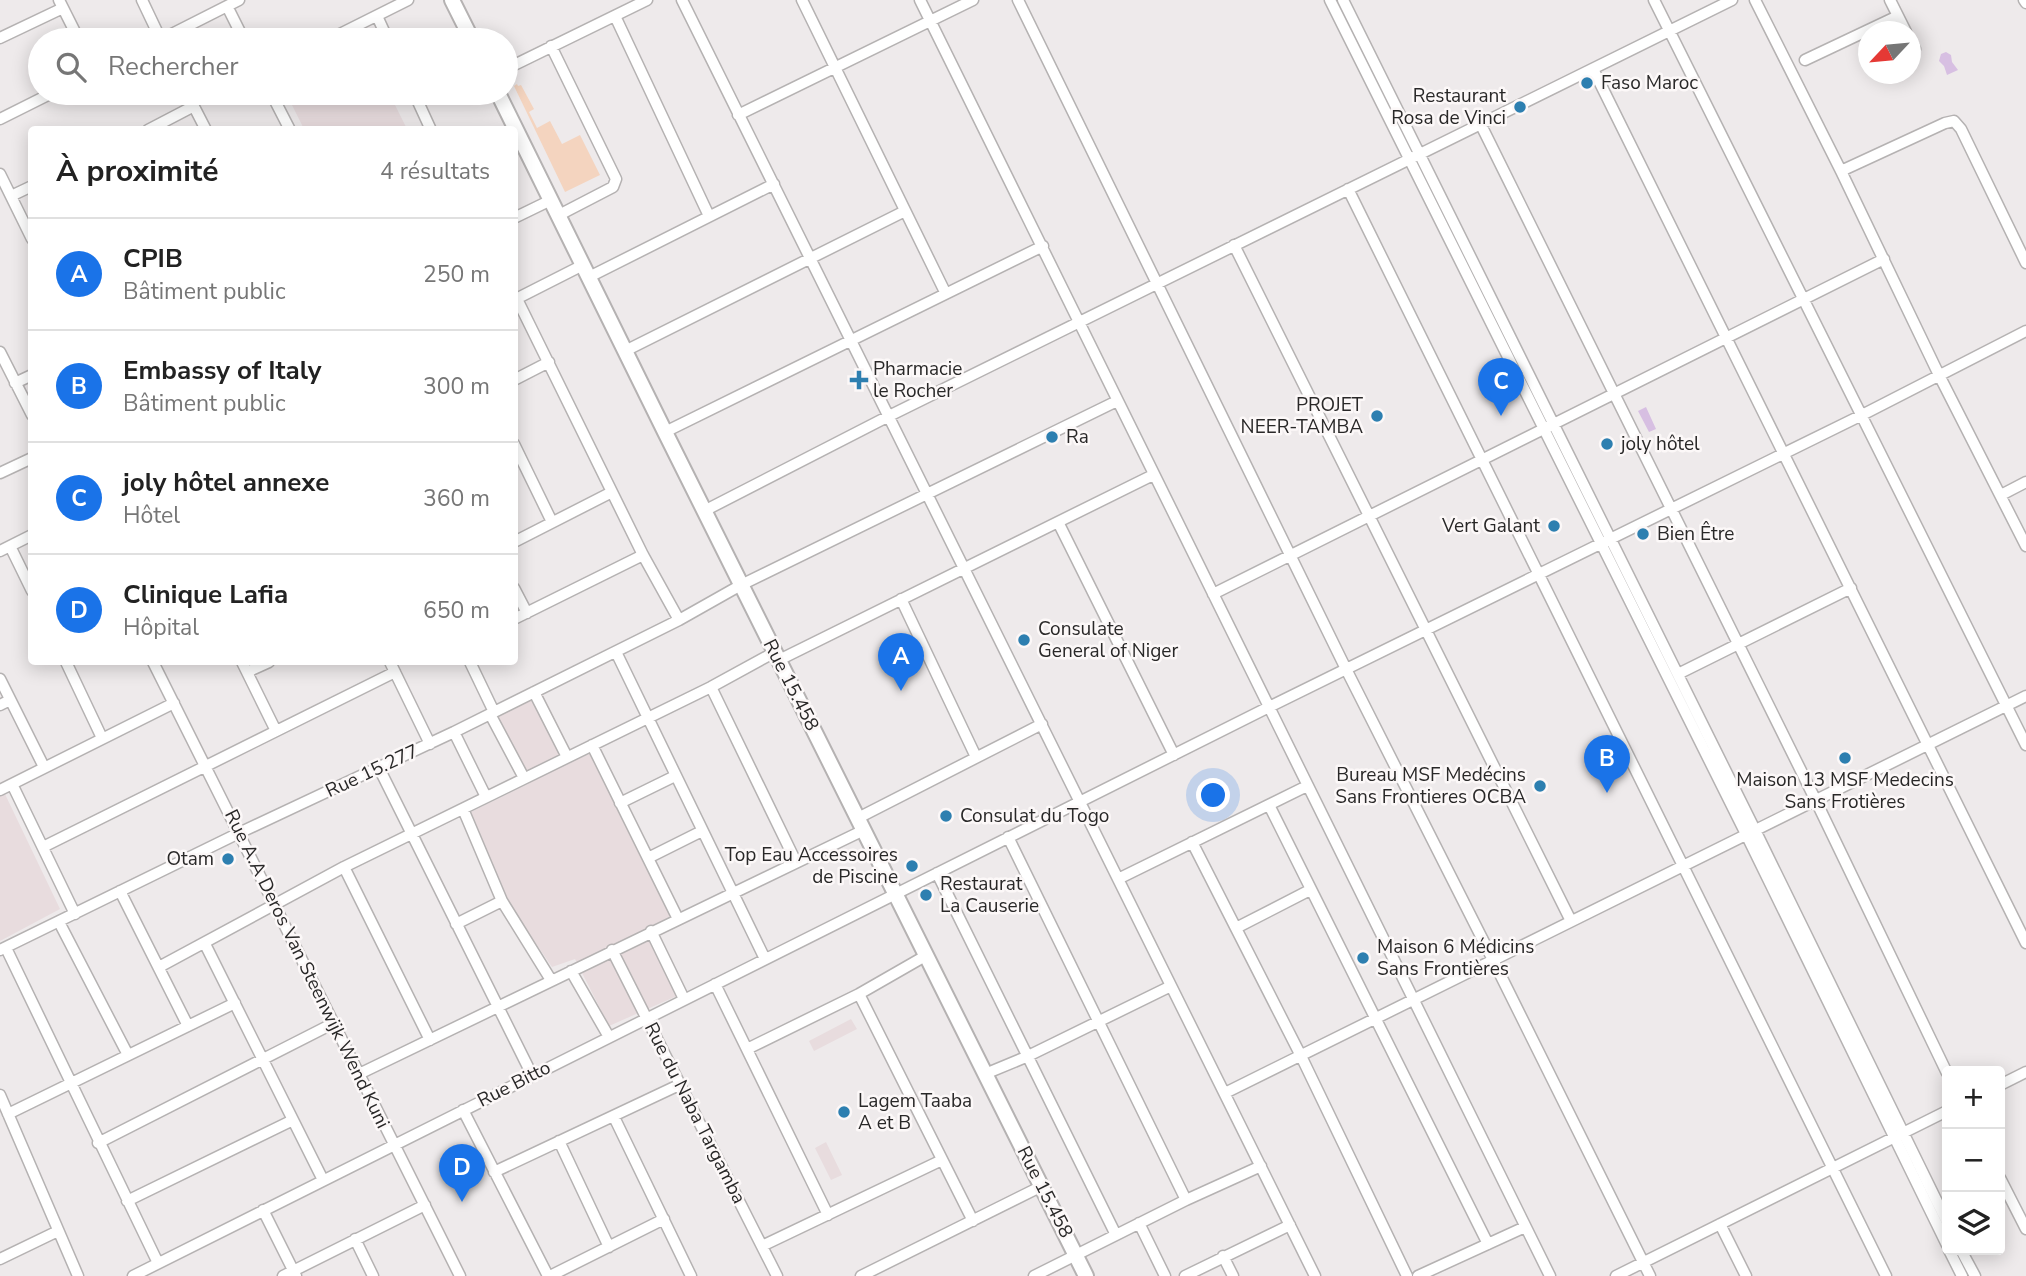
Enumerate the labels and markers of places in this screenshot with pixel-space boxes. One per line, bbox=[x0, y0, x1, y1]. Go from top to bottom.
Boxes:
place label: Faso Maroc bbox=[1601, 70, 1698, 96]
marker: Faso Maroc bbox=[1579, 75, 1595, 91]
place label: Restaurant Rosa de Vinci bbox=[1391, 83, 1506, 131]
marker: Restaurant Rosa de Vinci bbox=[1512, 99, 1528, 115]
place label: Pharmacie le Rocher bbox=[873, 356, 962, 404]
pin: C bbox=[1478, 358, 1524, 416]
marker: Pharmacie le Rocher bbox=[851, 372, 867, 388]
place label: PROJET NEER-TAMBA bbox=[1241, 392, 1364, 440]
marker: PROJET NEER-TAMBA bbox=[1369, 408, 1385, 424]
place label: Ra bbox=[1066, 424, 1089, 450]
marker: Ra bbox=[1044, 429, 1060, 445]
place label: joly hôtel bbox=[1619, 431, 1700, 457]
marker: joly hôtel bbox=[1599, 436, 1615, 452]
place label: Vert Galant bbox=[1441, 513, 1540, 539]
marker: Vert Galant bbox=[1546, 518, 1562, 534]
place label: Bien Être bbox=[1657, 521, 1734, 547]
marker: Bien Être bbox=[1635, 526, 1651, 542]
place label: Consulate General of Niger bbox=[1038, 616, 1178, 664]
marker: Consulate General of Niger bbox=[1016, 632, 1032, 648]
pin: A bbox=[878, 633, 924, 691]
pin: B bbox=[1584, 735, 1630, 793]
marker: Maison 13 MSF Medecins Sans Frotières bbox=[1837, 750, 1853, 766]
place label: Bureau MSF Medécins Sans Frontieres OCBA bbox=[1335, 762, 1526, 810]
place label: Maison 13 MSF Medecins Sans Frotières bbox=[1736, 767, 1954, 815]
marker: Bureau MSF Medécins Sans Frontieres OCBA bbox=[1532, 778, 1548, 794]
place label: Consulat du Togo bbox=[960, 803, 1109, 829]
marker: Consulat du Togo bbox=[938, 808, 954, 824]
place label: Top Eau Accessoires de Piscine bbox=[725, 842, 898, 890]
place label: Otam bbox=[166, 846, 214, 872]
marker: Otam bbox=[220, 851, 236, 867]
marker: Top Eau Accessoires de Piscine bbox=[904, 858, 920, 874]
place label: Restaurat La Causerie bbox=[940, 871, 1039, 919]
marker: Restaurat La Causerie bbox=[918, 887, 934, 903]
place label: Maison 6 Médicins Sans Frontières bbox=[1377, 934, 1534, 982]
marker: Maison 6 Médicins Sans Frontières bbox=[1355, 950, 1371, 966]
place label: Lagem Taaba A et B bbox=[858, 1088, 972, 1136]
marker: Lagem Taaba A et B bbox=[836, 1104, 852, 1120]
pin: D bbox=[439, 1144, 485, 1202]

